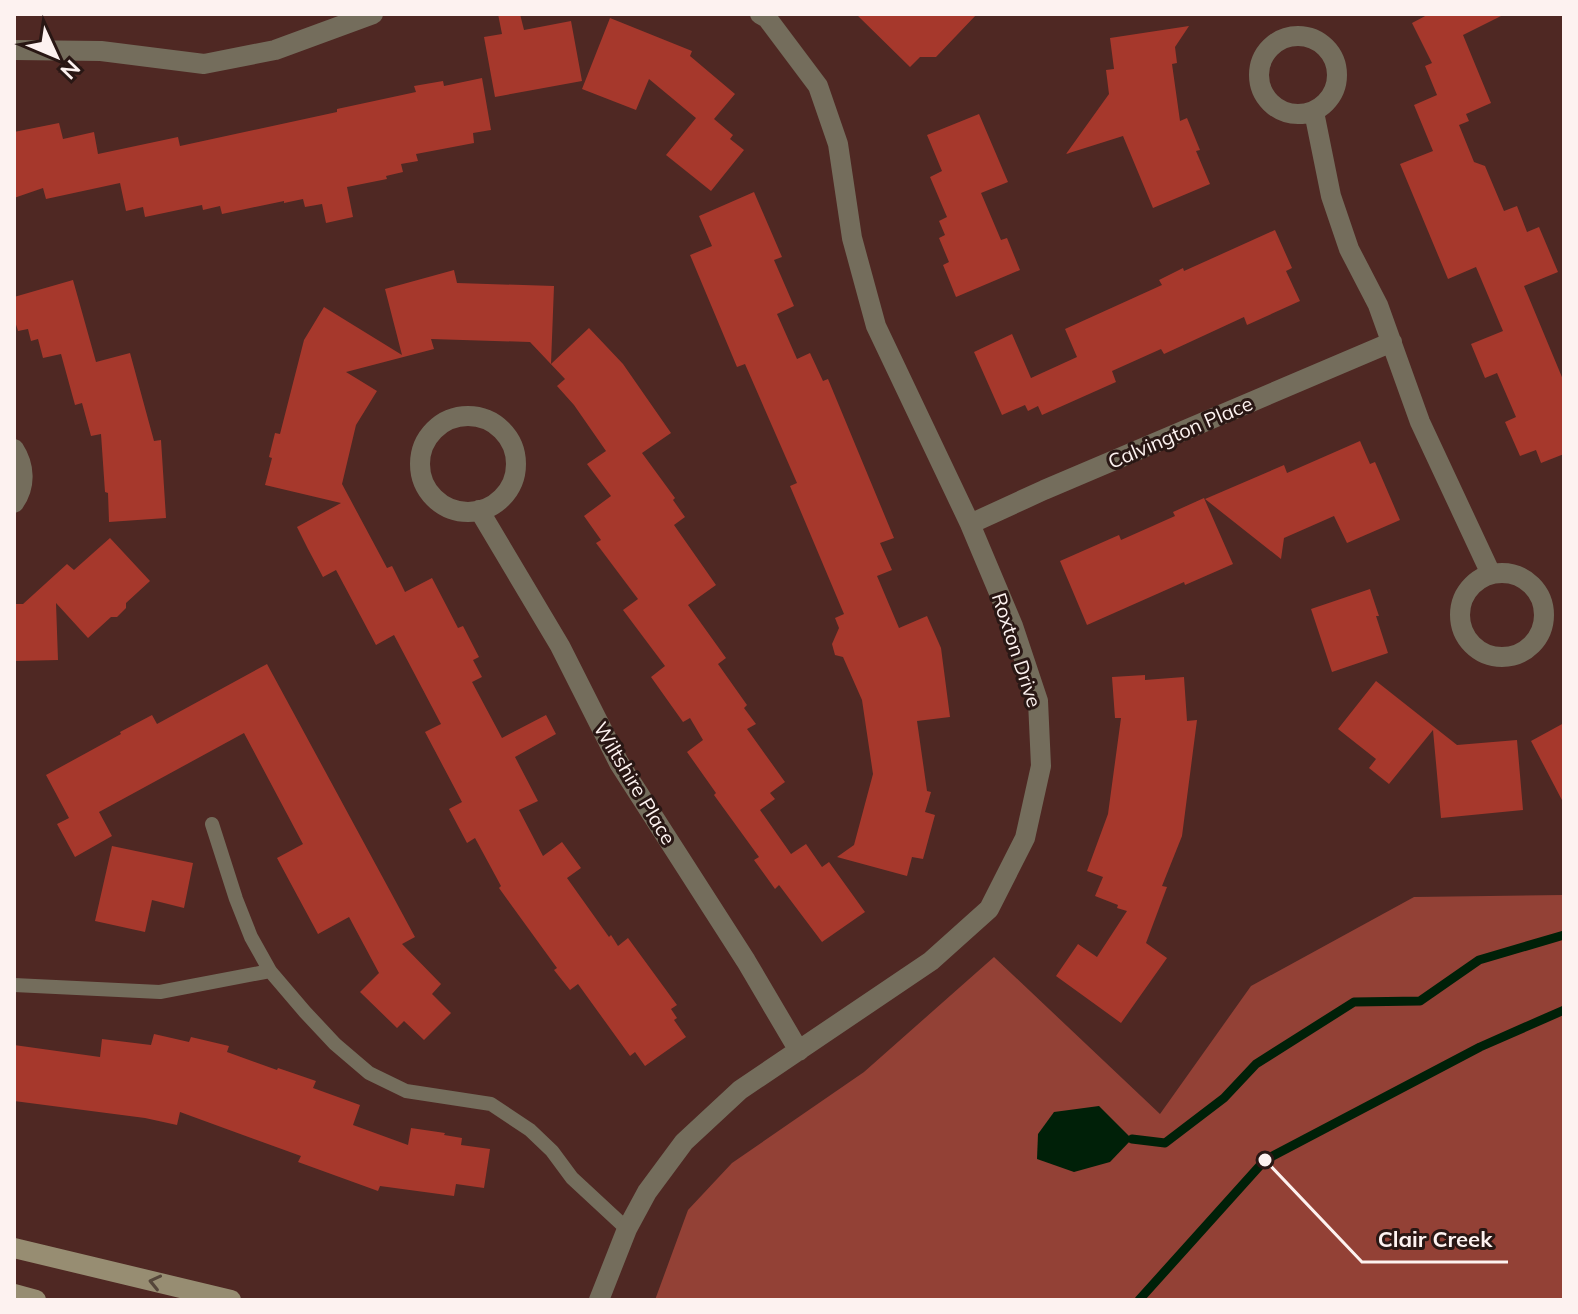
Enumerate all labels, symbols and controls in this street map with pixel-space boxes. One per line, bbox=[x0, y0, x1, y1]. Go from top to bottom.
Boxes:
north arrow bbox=[16, 16, 96, 96]
text: N bbox=[55, 54, 86, 86]
street label: Calvington Place bbox=[1104, 390, 1256, 474]
street label: Roxton Drive bbox=[987, 590, 1047, 710]
street label: Wiltshire Place bbox=[589, 717, 681, 849]
callout: Clair Creek bbox=[1362, 1216, 1508, 1262]
text: Clair Creek bbox=[1378, 1225, 1493, 1253]
one-way arrow bbox=[149, 1274, 162, 1291]

